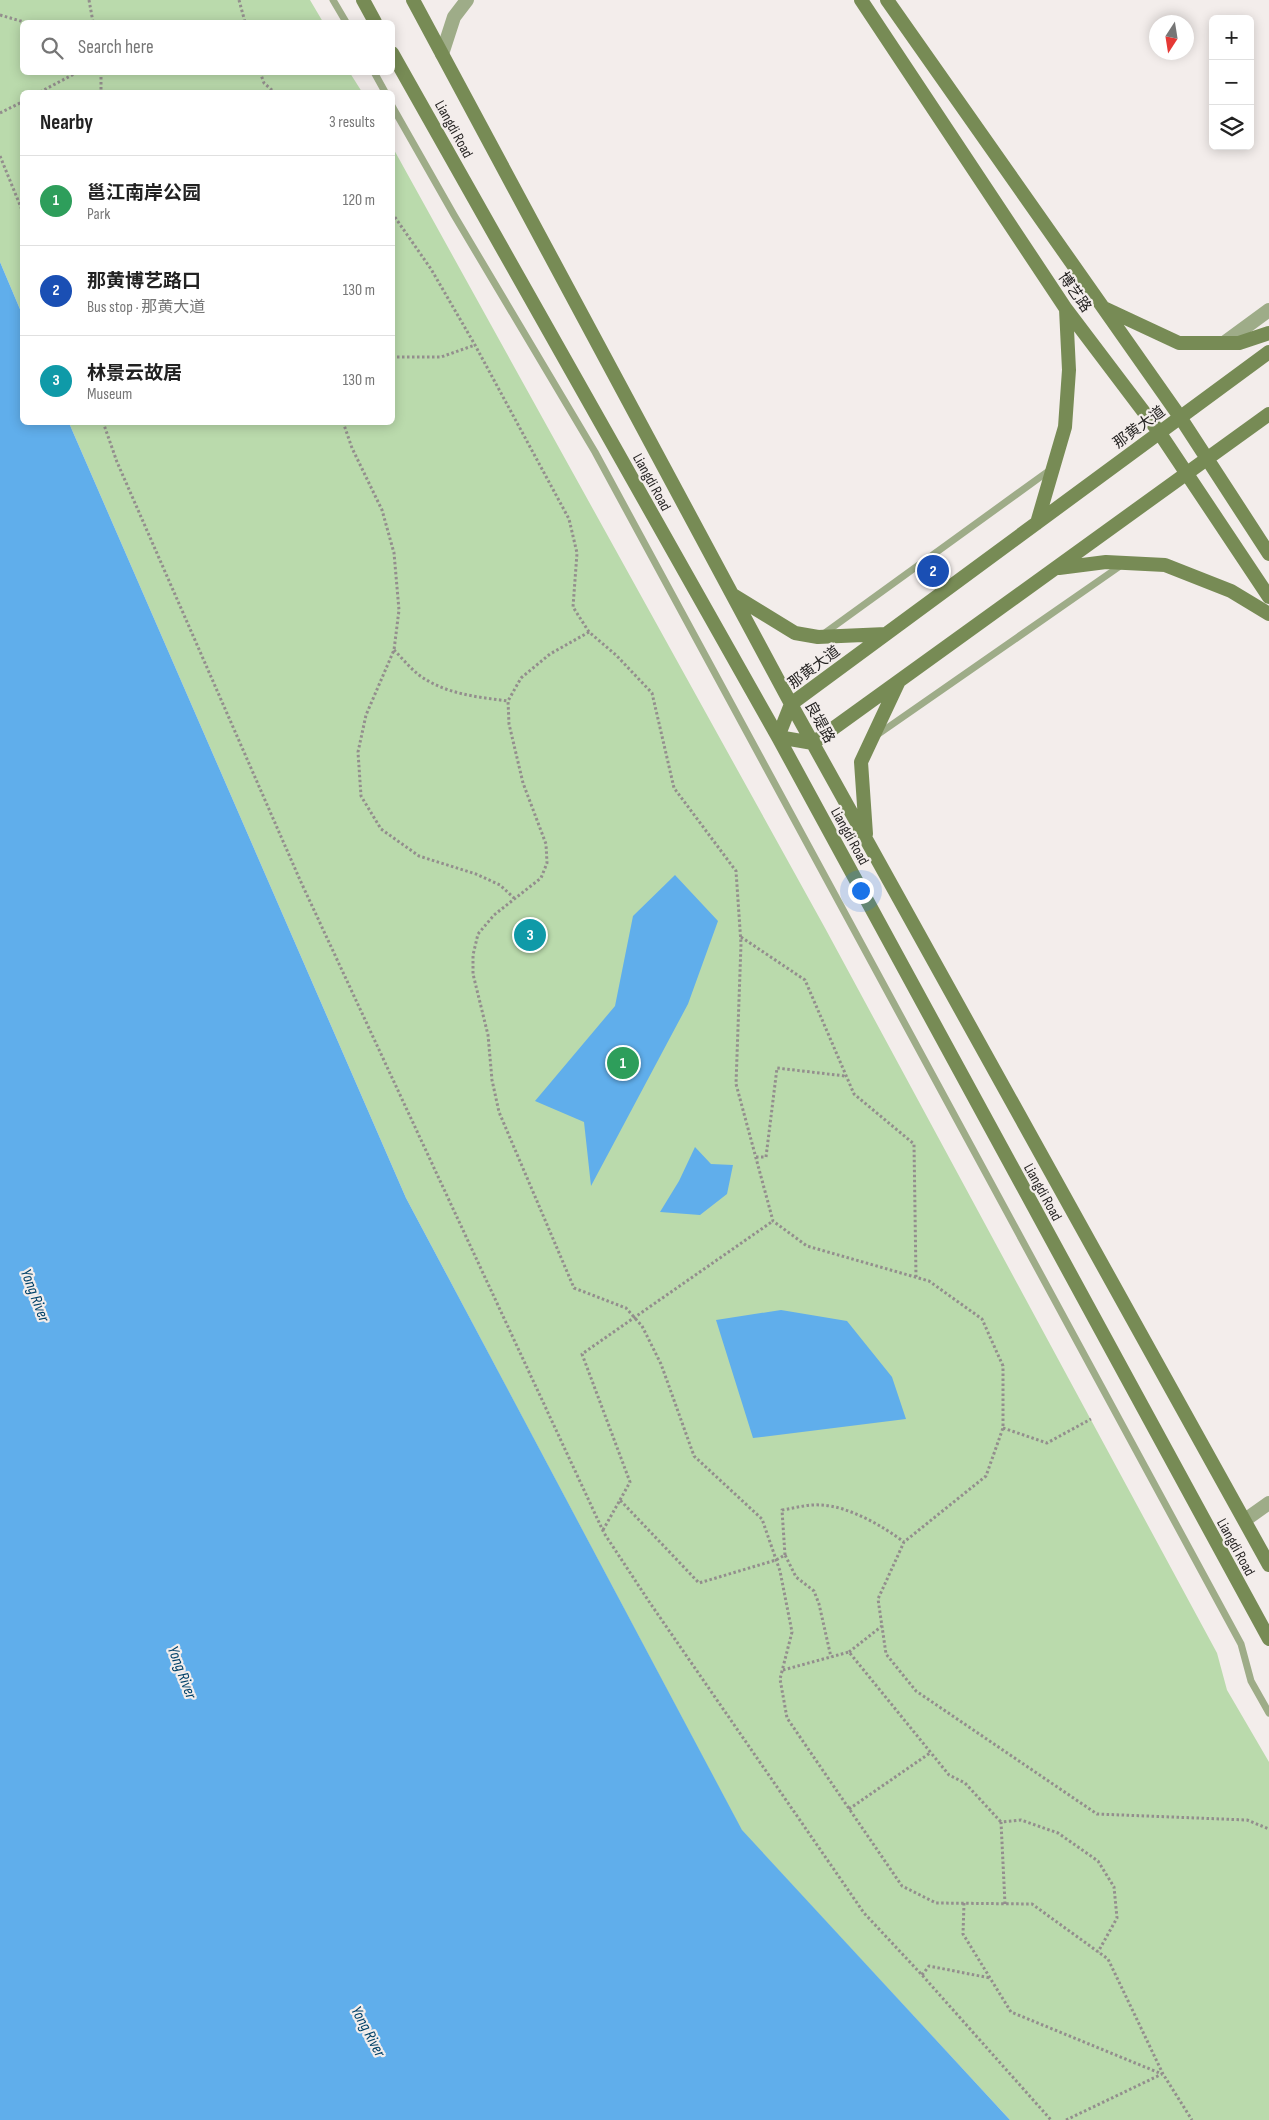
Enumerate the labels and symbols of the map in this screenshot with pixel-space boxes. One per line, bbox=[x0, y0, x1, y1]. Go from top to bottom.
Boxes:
north arrow bbox=[1149, 15, 1194, 60]
street label: Liangdi Road bbox=[430, 97, 477, 161]
street label: 博艺路 bbox=[1054, 268, 1095, 316]
street label: 那黄大道 bbox=[1109, 402, 1169, 453]
street label: Liangdi Road bbox=[628, 450, 675, 514]
pin: 2 bbox=[917, 552, 949, 590]
street label: 那黄大道 bbox=[785, 642, 844, 693]
street label: 良堤路 bbox=[800, 698, 839, 747]
street label: Liangdi Road bbox=[826, 804, 873, 868]
your location bbox=[848, 878, 874, 904]
pin: 3 bbox=[514, 916, 546, 954]
pin: 1 bbox=[607, 1044, 639, 1082]
street label: Liangdi Road bbox=[1019, 1160, 1066, 1224]
water label: Yong River bbox=[16, 1267, 53, 1325]
street label: Liangdi Road bbox=[1212, 1515, 1259, 1579]
water label: Yong River bbox=[163, 1644, 200, 1702]
water label: Yong River bbox=[346, 2003, 389, 2061]

